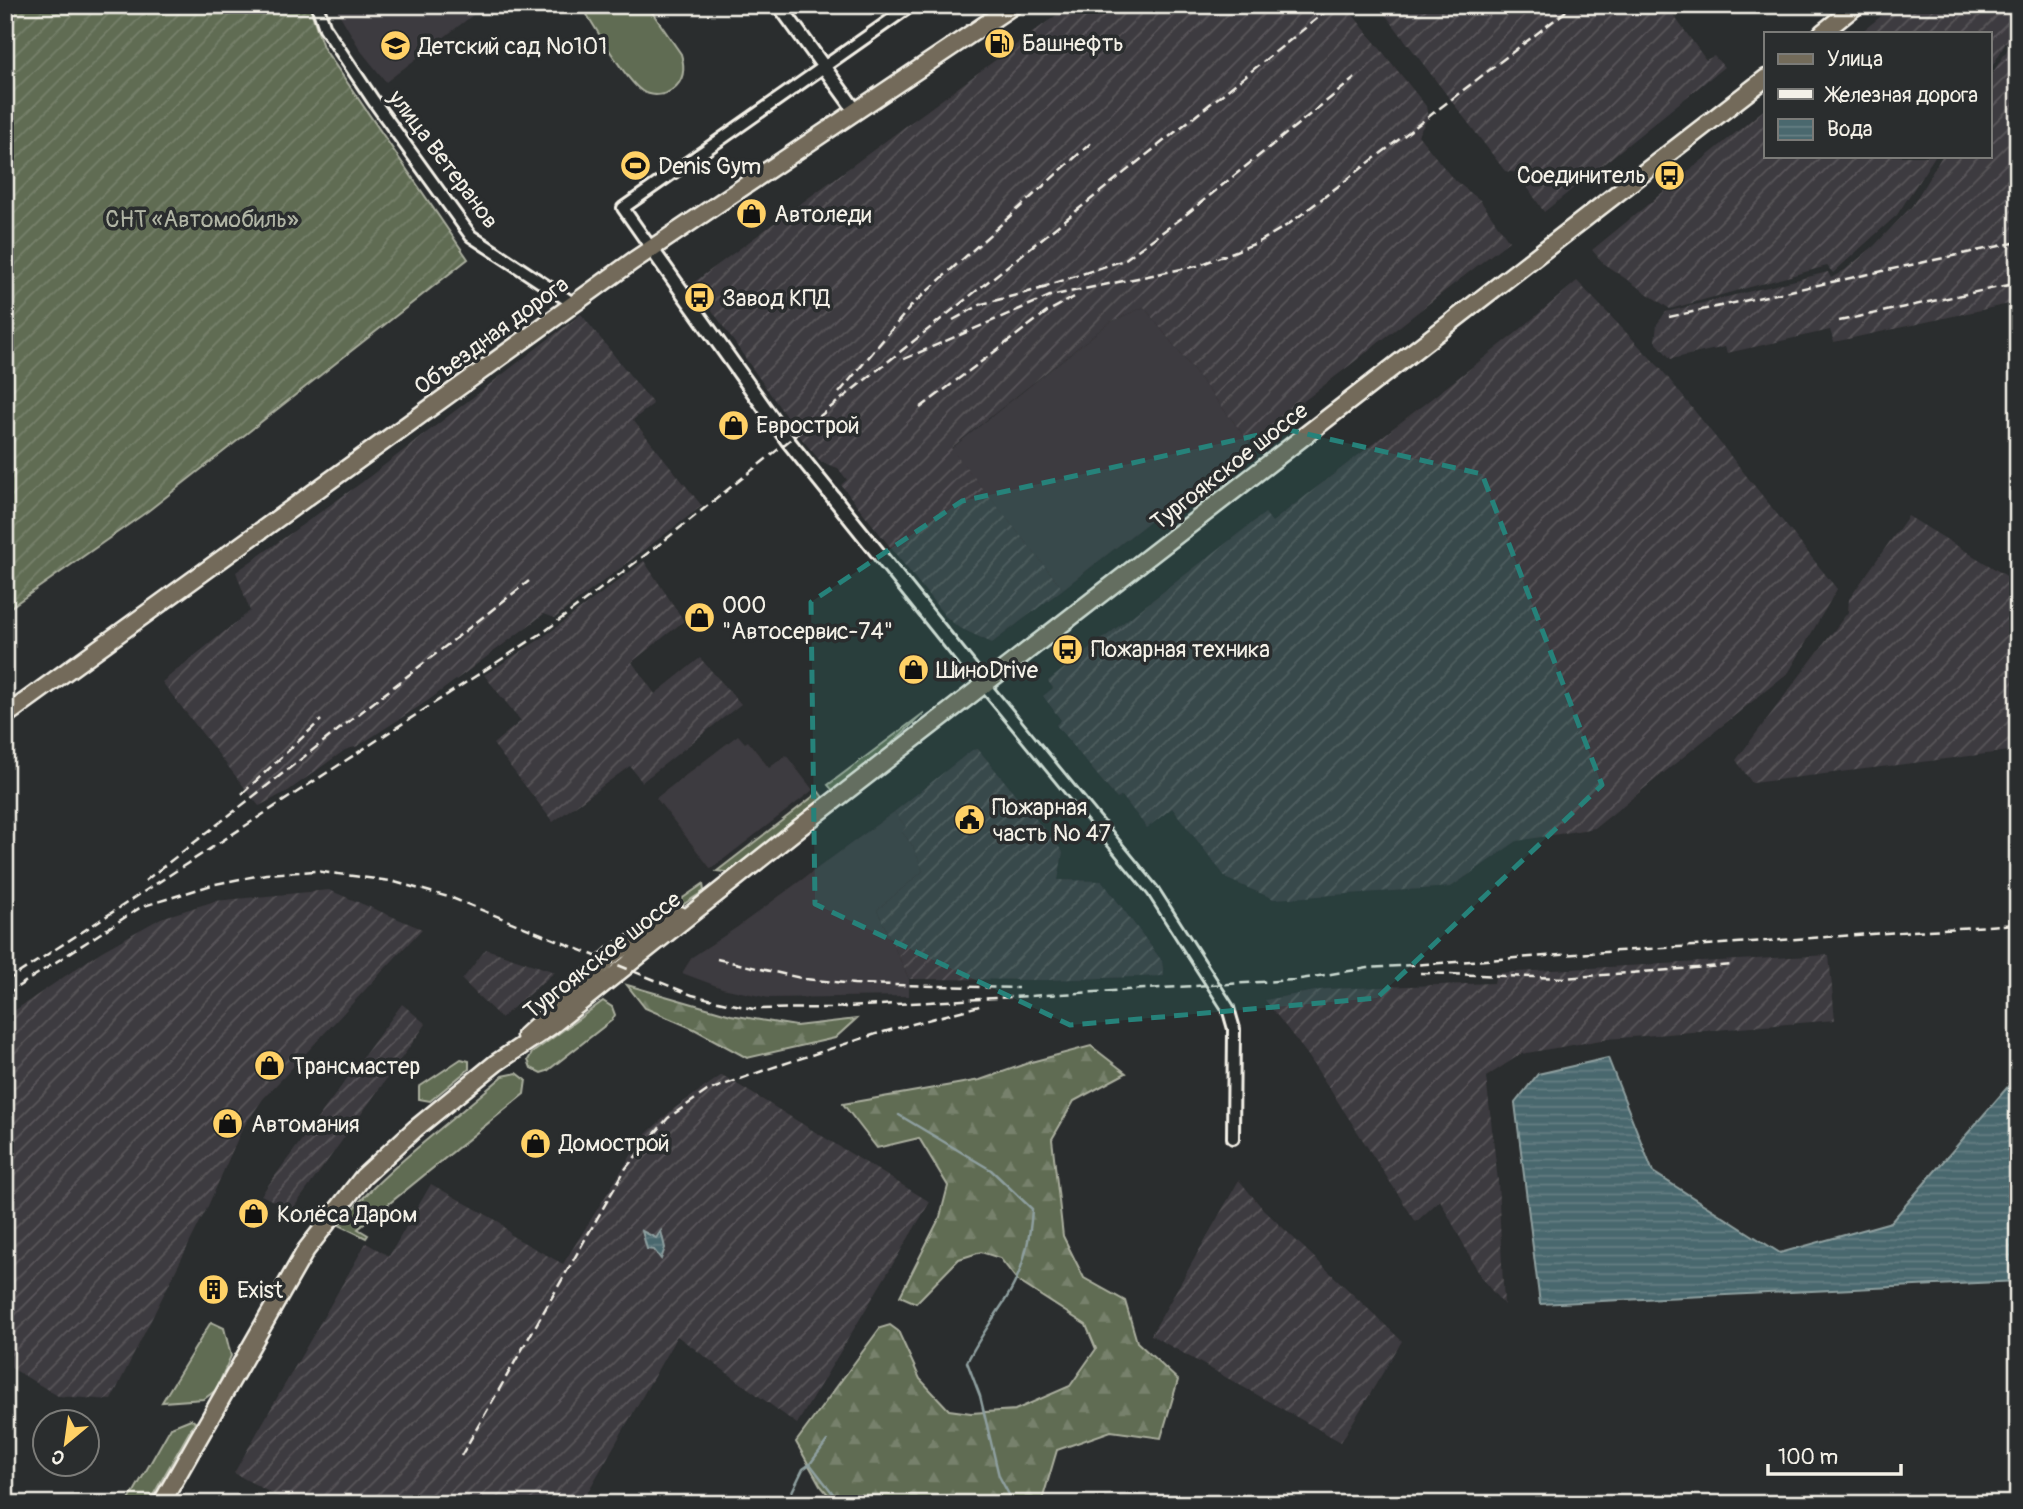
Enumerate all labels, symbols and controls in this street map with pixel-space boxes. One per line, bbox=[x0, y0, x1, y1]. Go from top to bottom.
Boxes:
fuel station icon: Башнефть bbox=[982, 26, 1016, 60]
school or university icon: Детский сад №101 bbox=[378, 29, 412, 63]
place label: Башнефть bbox=[1022, 29, 1124, 58]
place label: Детский сад №101 bbox=[417, 32, 607, 61]
legend bbox=[1764, 32, 1992, 158]
text: Улица bbox=[1827, 46, 1883, 73]
text: Железная дорога bbox=[1824, 82, 1978, 109]
street label: улица Ветеранов bbox=[381, 83, 505, 234]
text: Вода bbox=[1827, 116, 1873, 143]
sports icon: Denis Gym bbox=[618, 149, 652, 183]
place label: Denis Gym bbox=[658, 152, 761, 181]
bus stop icon: Соединитель bbox=[1652, 158, 1686, 192]
place label: Соединитель bbox=[1517, 161, 1646, 190]
shop icon: Автоледи bbox=[734, 197, 768, 231]
place label: Автоледи bbox=[774, 200, 872, 229]
park label: СНТ «Автомобиль» bbox=[105, 205, 299, 234]
street label: Объездная дорога bbox=[408, 270, 574, 401]
bus stop icon: Завод КПД bbox=[682, 281, 716, 315]
place label: Завод КПД bbox=[722, 284, 831, 313]
street label: Тургоякское шоссе bbox=[1145, 395, 1314, 537]
shop icon: Еврострой bbox=[716, 408, 750, 442]
place label: Еврострой bbox=[756, 411, 859, 440]
place label: ООО "Автосервис-74" bbox=[722, 591, 893, 646]
shop icon: ООО "Автосервис-74" bbox=[682, 601, 716, 635]
bus stop icon: Пожарная техника bbox=[1051, 632, 1085, 666]
place label: Пожарная техника bbox=[1091, 635, 1270, 664]
shop icon: ШиноDrive bbox=[896, 653, 930, 687]
place label: ШиноDrive bbox=[936, 656, 1039, 685]
place label: Пожарная часть № 47 bbox=[992, 793, 1111, 848]
public building icon: Пожарная часть № 47 bbox=[952, 803, 986, 837]
street label: Тургоякское шоссе bbox=[518, 884, 687, 1026]
shop icon: Трансмастер bbox=[252, 1049, 286, 1083]
place label: Трансмастер bbox=[292, 1052, 420, 1081]
shop icon: Автомания bbox=[211, 1107, 245, 1141]
place label: Автомания bbox=[251, 1110, 360, 1139]
shop icon: Домострой bbox=[519, 1126, 553, 1160]
place label: Домострой bbox=[558, 1129, 670, 1158]
shop icon: Колёса Даром bbox=[237, 1197, 271, 1231]
place label: Колёса Даром bbox=[277, 1200, 417, 1229]
building icon: Exist bbox=[197, 1273, 231, 1307]
place label: Exist bbox=[237, 1276, 284, 1305]
north arrow bbox=[32, 1408, 102, 1478]
scale bar bbox=[1768, 1432, 1900, 1476]
text: С bbox=[47, 1444, 69, 1470]
text: 100 m bbox=[1778, 1444, 1838, 1471]

